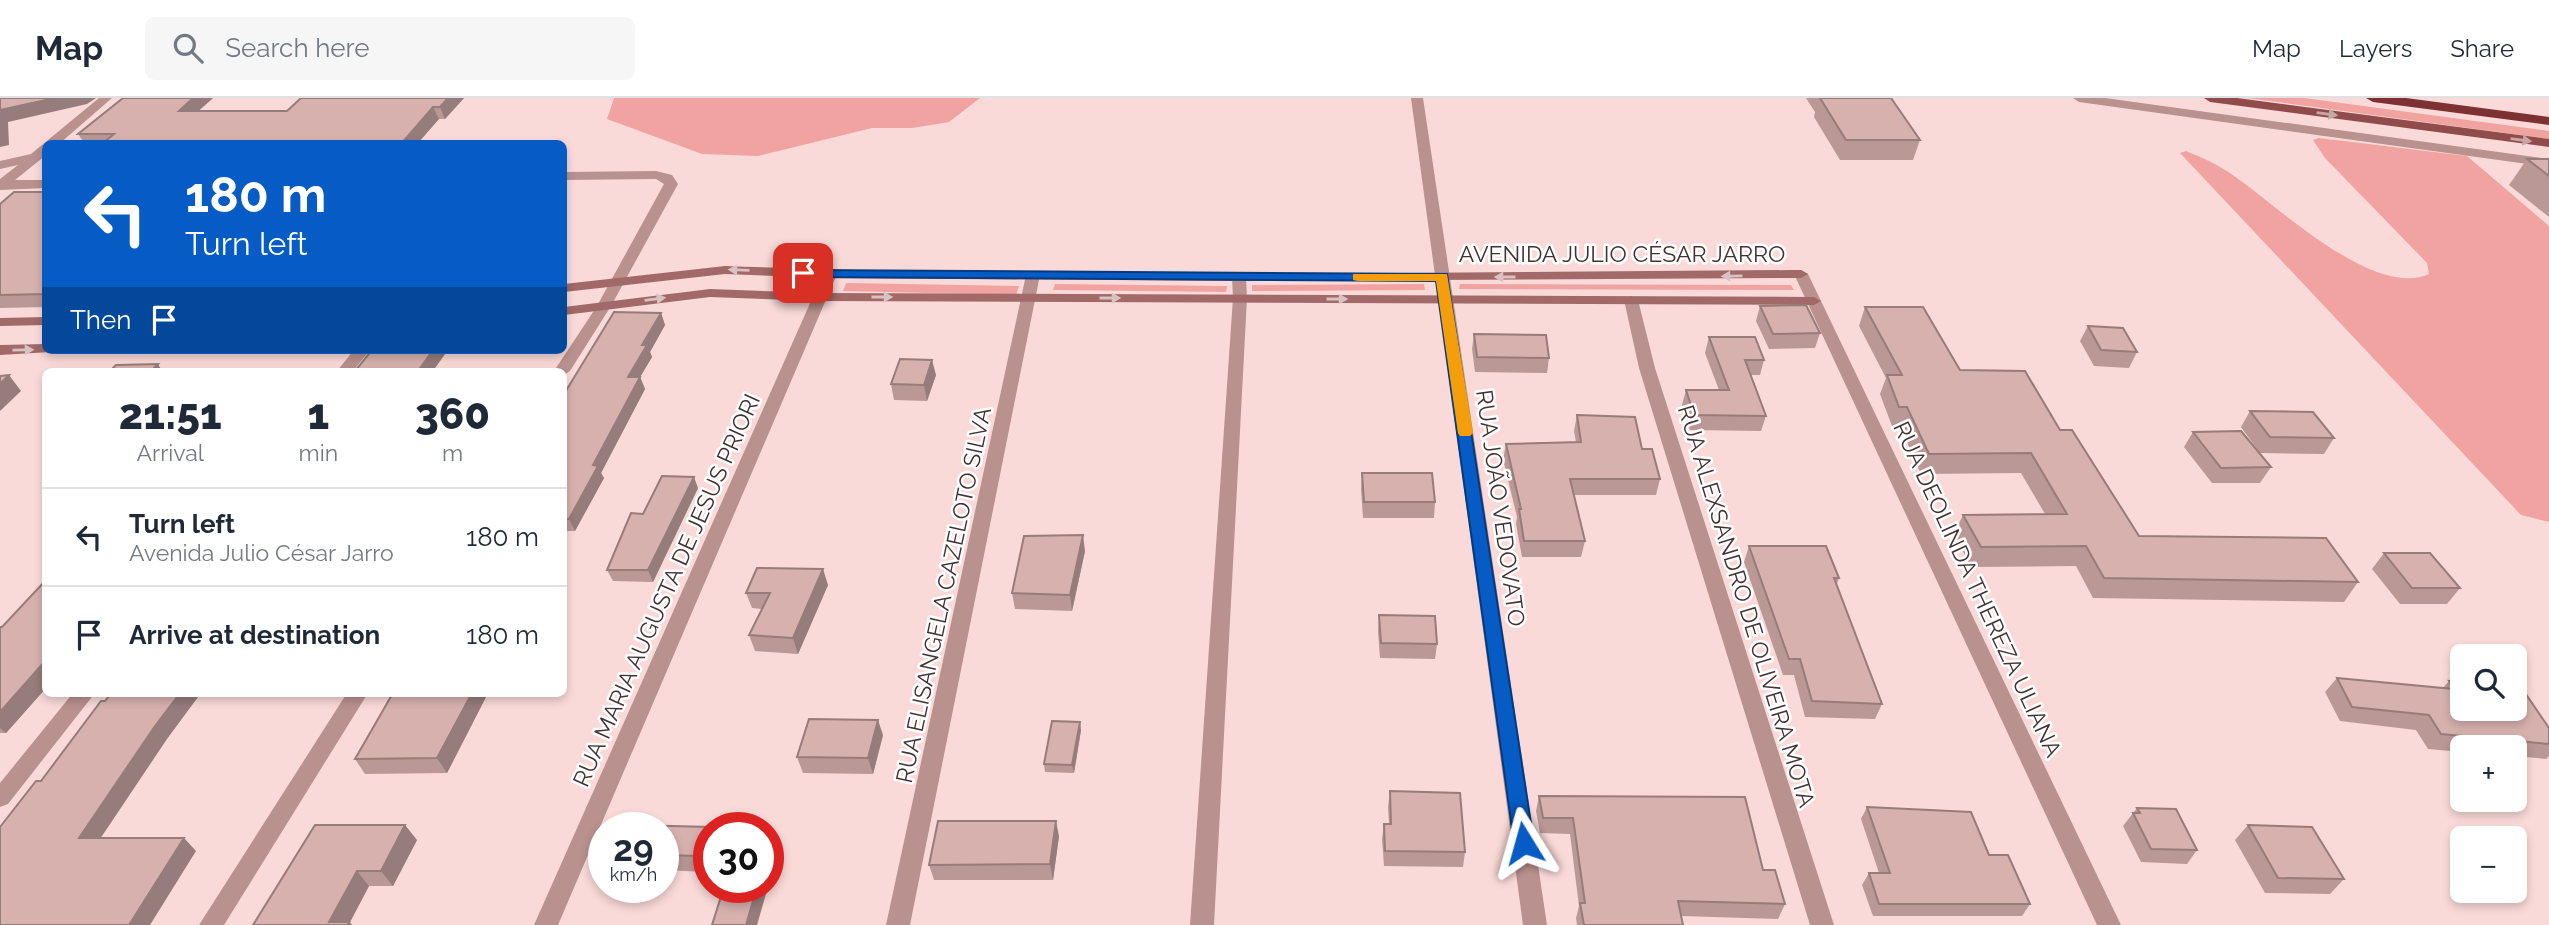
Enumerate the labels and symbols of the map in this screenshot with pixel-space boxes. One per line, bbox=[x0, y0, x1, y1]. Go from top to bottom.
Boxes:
one-way arrow bbox=[2316, 108, 2338, 119]
one-way arrow bbox=[2510, 134, 2532, 145]
street label: AVENIDA JULIO CÉSAR JARRO bbox=[1459, 240, 1785, 267]
pin bbox=[773, 243, 833, 303]
one-way arrow bbox=[727, 265, 749, 276]
one-way arrow bbox=[1721, 270, 1743, 282]
one-way arrow bbox=[1494, 271, 1516, 283]
one-way arrow bbox=[872, 291, 894, 303]
one-way arrow bbox=[1099, 292, 1121, 304]
one-way arrow bbox=[1327, 293, 1349, 304]
one-way arrow bbox=[645, 294, 667, 305]
one-way arrow bbox=[12, 344, 34, 355]
street label: RUA JOÃO VEDOVATO bbox=[1471, 388, 1531, 628]
street label: RUA MARIA AUGUSTA DE JESUS PRIORI bbox=[567, 390, 765, 790]
street label: RUA ALEXSANDRO DE OLIVEIRA MOTA bbox=[1673, 402, 1821, 811]
street label: RUA ELISANGELA CAZELOTO SILVA bbox=[890, 404, 996, 785]
street label: RUA DEOLINDA THEREZA ULIANA bbox=[1888, 417, 2068, 761]
position arrow bbox=[1487, 806, 1561, 880]
speed limit sign: 30 bbox=[693, 812, 784, 903]

